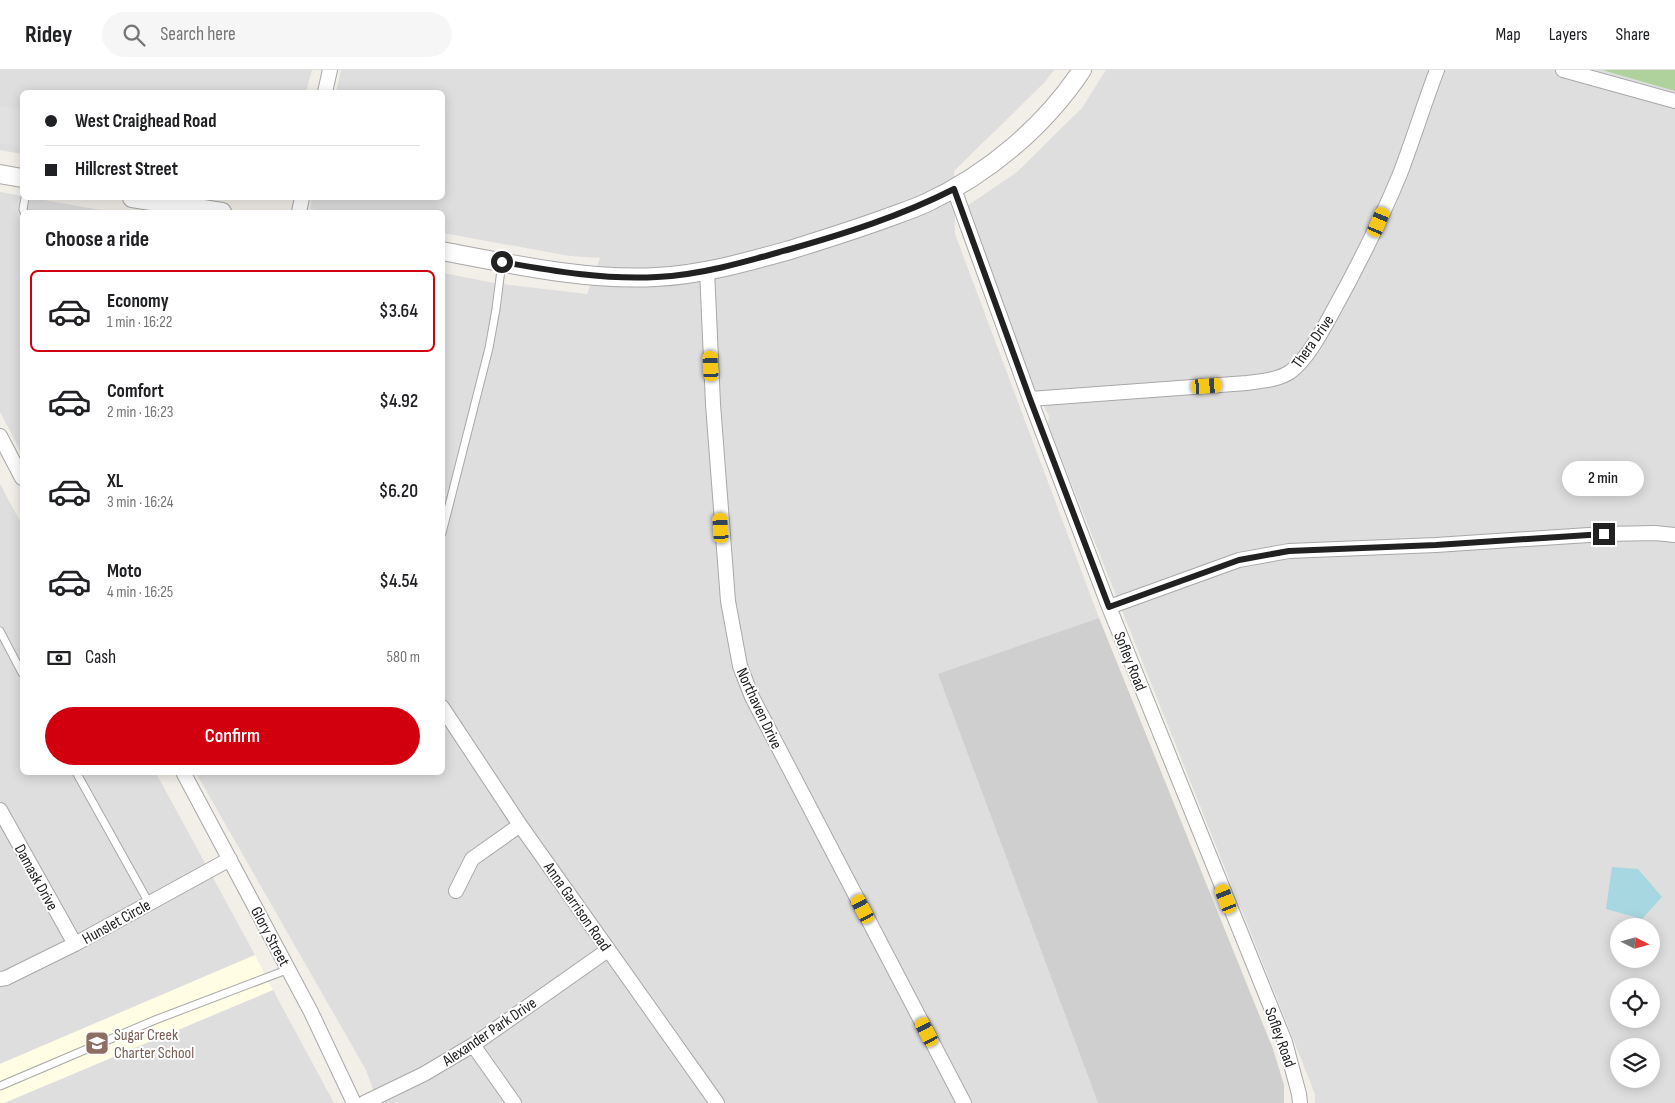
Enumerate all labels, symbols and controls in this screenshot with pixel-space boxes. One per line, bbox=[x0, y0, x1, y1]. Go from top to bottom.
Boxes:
search box bbox=[102, 12, 452, 57]
text: Ridey bbox=[25, 20, 72, 49]
icon: search bbox=[120, 21, 148, 49]
text: Search here bbox=[160, 23, 236, 46]
text: Map bbox=[1496, 24, 1521, 45]
text: Layers bbox=[1549, 24, 1588, 45]
text: Share bbox=[1616, 24, 1650, 45]
text: West Craighead Road bbox=[75, 110, 216, 133]
text: Hillcrest Street bbox=[75, 158, 178, 181]
car bbox=[1366, 205, 1391, 239]
text: Choose a ride bbox=[45, 226, 149, 253]
route start bbox=[491, 251, 513, 273]
icon: car bbox=[47, 289, 92, 334]
text: Economy bbox=[107, 290, 169, 313]
text: $3.64 bbox=[379, 300, 418, 323]
street label: Thera Drive bbox=[1288, 312, 1338, 372]
text: 1 min · 16:22 bbox=[107, 313, 172, 332]
car bbox=[702, 351, 719, 381]
car bbox=[1191, 377, 1222, 395]
icon: car bbox=[47, 379, 92, 424]
text: Comfort bbox=[107, 380, 164, 403]
text: $4.92 bbox=[379, 390, 418, 413]
text: 2 min · 16:23 bbox=[107, 403, 173, 422]
callout: 2 min bbox=[1563, 462, 1645, 496]
icon: car bbox=[47, 469, 92, 514]
text: 2 min bbox=[1588, 469, 1618, 488]
text: XL bbox=[107, 470, 123, 493]
text: $6.20 bbox=[379, 480, 418, 503]
text: 3 min · 16:24 bbox=[107, 493, 173, 512]
car bbox=[712, 513, 729, 543]
route end bbox=[1593, 523, 1615, 545]
icon: car bbox=[47, 559, 92, 604]
text: Moto bbox=[107, 560, 142, 583]
text: $4.54 bbox=[379, 570, 418, 593]
text: 4 min · 16:25 bbox=[107, 583, 173, 602]
street label: Sofley Road bbox=[1109, 629, 1150, 694]
icon: cash bbox=[45, 644, 73, 672]
text: Cash bbox=[85, 646, 116, 669]
text: 580 m bbox=[387, 648, 420, 667]
street label: Northaven Drive bbox=[732, 665, 786, 752]
button: Confirm bbox=[45, 707, 420, 765]
street label: Damask Drive bbox=[10, 841, 62, 914]
street label: Anna Garrison Road bbox=[539, 858, 614, 955]
car bbox=[1213, 882, 1238, 916]
car bbox=[849, 892, 876, 926]
street label: Hunslet Circle bbox=[79, 896, 154, 949]
street label: Glory Street bbox=[246, 904, 293, 970]
north arrow bbox=[1610, 918, 1660, 968]
map controls bbox=[1610, 918, 1660, 1088]
button: locate bbox=[1610, 978, 1660, 1028]
street label: Alexander Park Drive bbox=[438, 994, 540, 1071]
street label: Sofley Road bbox=[1260, 1005, 1299, 1070]
car bbox=[913, 1015, 940, 1049]
place label: Sugar Creek Charter School bbox=[114, 1026, 194, 1063]
school or university icon: Sugar Creek Charter School bbox=[84, 1030, 110, 1056]
button: layers bbox=[1610, 1038, 1660, 1088]

